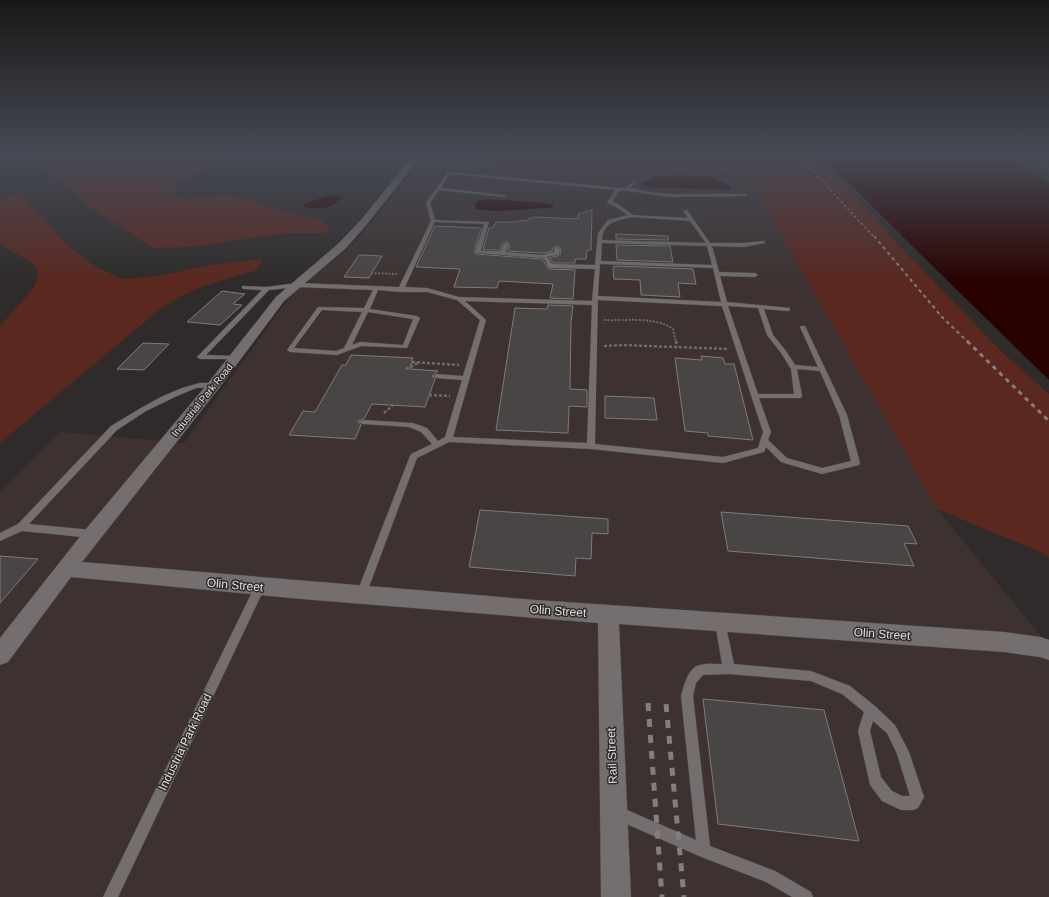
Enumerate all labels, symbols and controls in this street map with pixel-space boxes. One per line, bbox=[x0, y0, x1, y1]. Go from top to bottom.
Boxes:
street label: Industrial Park Road bbox=[169, 361, 235, 439]
street label: Olin Street bbox=[206, 576, 265, 595]
street label: Olin Street bbox=[529, 602, 587, 620]
street label: Olin Street bbox=[853, 625, 911, 643]
street label: Industria Park Road bbox=[155, 691, 215, 793]
street label: Rail Street bbox=[604, 727, 620, 784]

